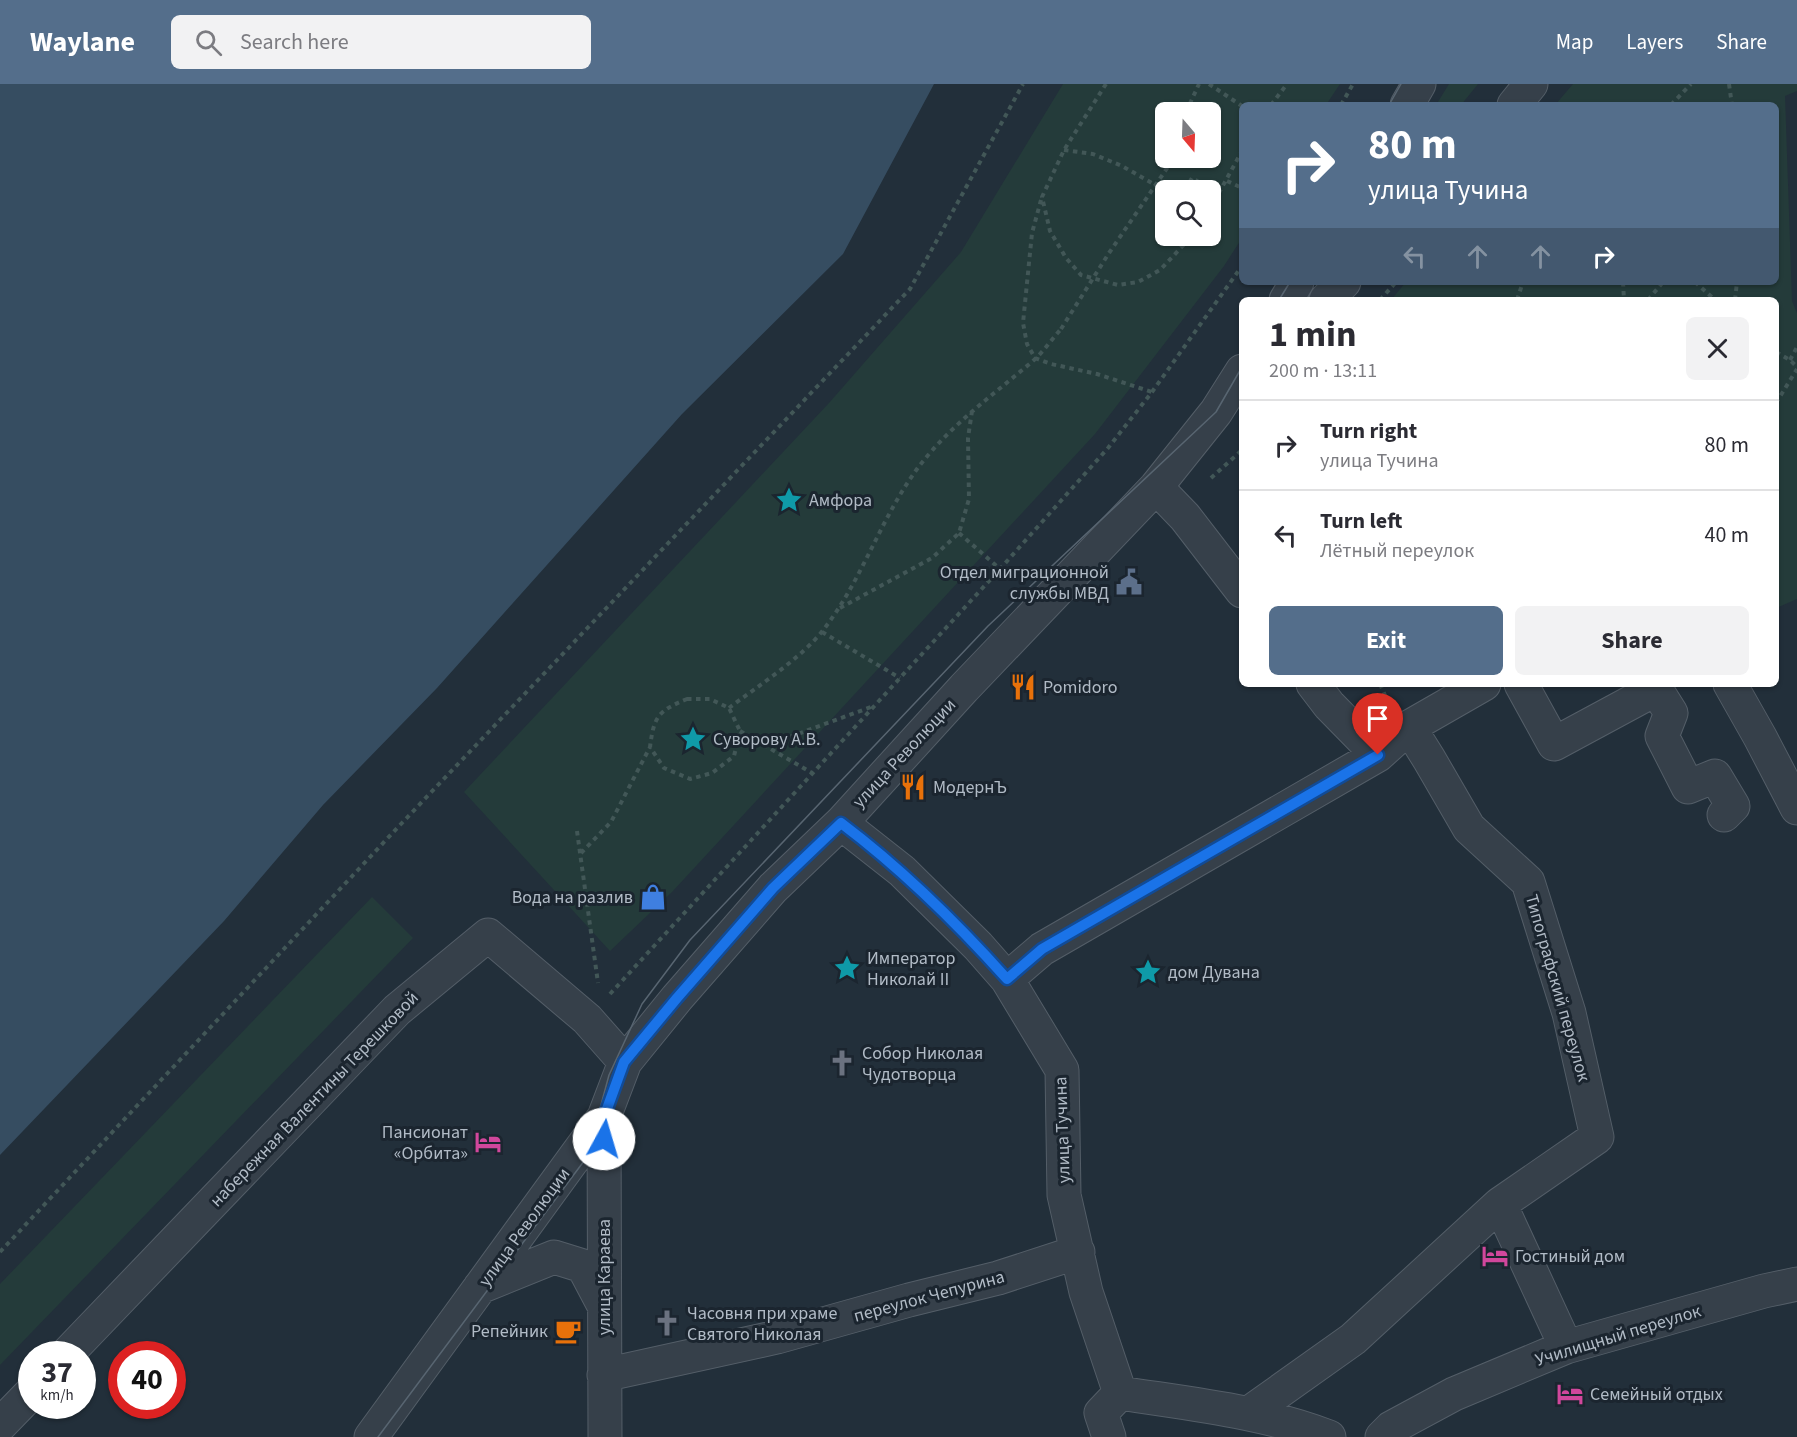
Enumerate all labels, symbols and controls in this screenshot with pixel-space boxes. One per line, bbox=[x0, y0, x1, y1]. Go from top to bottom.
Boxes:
search box bbox=[171, 15, 591, 69]
text: Waylane bbox=[30, 22, 135, 62]
icon: search bbox=[192, 26, 225, 59]
text: Search here bbox=[240, 26, 349, 58]
text: Map bbox=[1556, 27, 1593, 57]
text: Layers bbox=[1626, 27, 1683, 57]
text: Share bbox=[1716, 27, 1767, 57]
north arrow bbox=[1155, 102, 1221, 168]
map controls bbox=[1155, 102, 1221, 246]
text: 80 m bbox=[1368, 115, 1457, 175]
icon: right bbox=[1269, 126, 1347, 204]
text: улица Тучина bbox=[1368, 171, 1528, 210]
button: search bbox=[1155, 180, 1221, 246]
icon: left bbox=[1398, 240, 1431, 273]
icon: ahead bbox=[1461, 240, 1494, 273]
icon: ahead bbox=[1524, 240, 1557, 273]
icon: right bbox=[1587, 240, 1620, 273]
text: 1 min bbox=[1269, 309, 1357, 360]
button: close bbox=[1686, 317, 1749, 380]
text: 200 m · 13:11 bbox=[1269, 357, 1377, 385]
text: Turn right bbox=[1320, 415, 1417, 447]
icon: right bbox=[1269, 429, 1302, 462]
text: 80 m bbox=[1704, 429, 1749, 461]
text: улица Тучина bbox=[1320, 447, 1439, 475]
place icon: Амфора bbox=[774, 485, 804, 515]
place label: Амфора bbox=[809, 488, 872, 513]
text: Turn left bbox=[1320, 505, 1402, 537]
icon: left bbox=[1269, 519, 1302, 552]
text: 40 m bbox=[1704, 519, 1749, 551]
text: Лётный переулок bbox=[1320, 537, 1474, 565]
place label: Отдел миграционной службы МВД bbox=[940, 560, 1110, 606]
public building icon: Отдел миграционной службы МВД bbox=[1114, 567, 1144, 597]
button: Exit bbox=[1269, 606, 1503, 675]
button: Share bbox=[1515, 606, 1749, 675]
restaurant icon: Pomidoro bbox=[1008, 672, 1038, 702]
place label: Pomidoro bbox=[1043, 675, 1117, 700]
street label: улица Революции bbox=[847, 693, 962, 814]
pin bbox=[1352, 693, 1403, 755]
icon: arrive bbox=[1361, 702, 1394, 735]
place icon: Суворову А.В. bbox=[678, 724, 708, 754]
place label: Суворову А.В. bbox=[713, 727, 821, 752]
restaurant icon: МодернЪ bbox=[898, 772, 928, 802]
place label: МодернЪ bbox=[933, 775, 1007, 800]
shop icon: Вода на разлив bbox=[638, 882, 668, 912]
place label: Вода на разлив bbox=[512, 885, 633, 910]
street label: Типографский переулок bbox=[1519, 892, 1596, 1085]
place label: Император Николай II bbox=[867, 946, 955, 992]
place icon: Император Николай II bbox=[832, 953, 862, 983]
place icon: дом Дувана bbox=[1133, 957, 1163, 987]
place label: дом Дувана bbox=[1168, 960, 1260, 985]
street label: набережная Валентины Терешковой bbox=[204, 986, 424, 1213]
place label: Собор Николая Чудотворца bbox=[862, 1041, 983, 1087]
church icon: Собор Николая Чудотворца bbox=[827, 1048, 857, 1078]
street label: улица Тучина bbox=[1048, 1076, 1077, 1184]
position arrow bbox=[572, 1107, 636, 1171]
place label: Пансионат «Орбита» bbox=[382, 1120, 468, 1166]
hotel icon: Пансионат «Орбита» bbox=[473, 1127, 503, 1157]
street label: улица Революции bbox=[473, 1163, 576, 1292]
street label: улица Караева bbox=[592, 1219, 617, 1335]
hotel icon: Гостиный дом bbox=[1480, 1241, 1510, 1271]
place label: Гостиный дом bbox=[1515, 1244, 1625, 1269]
street label: переулок Чепурина bbox=[851, 1264, 1007, 1329]
street label: Училищный переулок bbox=[1532, 1298, 1704, 1373]
place label: Часовня при храме Святого Николая bbox=[687, 1301, 837, 1347]
church icon: Часовня при храме Святого Николая bbox=[652, 1308, 682, 1338]
cafe icon: Репейник bbox=[553, 1316, 583, 1346]
place label: Репейник bbox=[471, 1319, 548, 1344]
speed limit sign: 40 bbox=[108, 1341, 186, 1419]
text: 37 bbox=[41, 1351, 73, 1394]
hotel icon: Семейный отдых bbox=[1555, 1379, 1585, 1409]
place label: Семейный отдых bbox=[1590, 1382, 1723, 1407]
text: km/h bbox=[40, 1385, 74, 1406]

